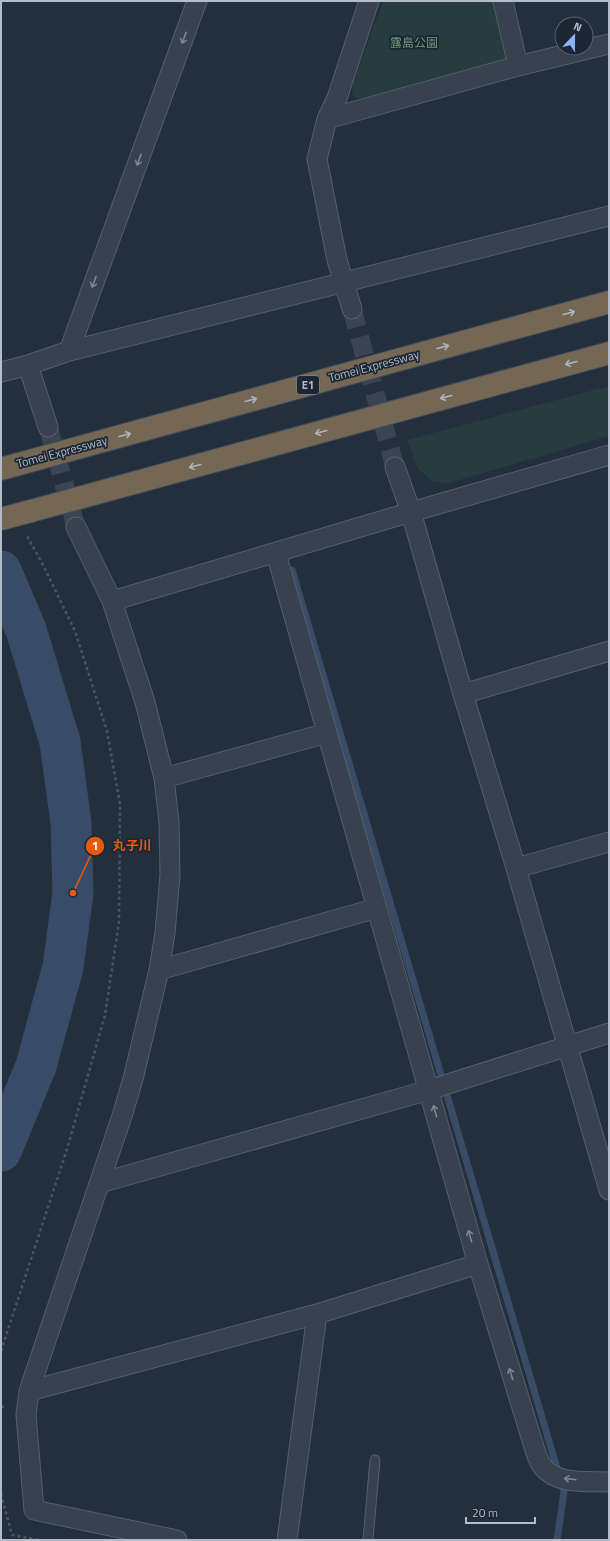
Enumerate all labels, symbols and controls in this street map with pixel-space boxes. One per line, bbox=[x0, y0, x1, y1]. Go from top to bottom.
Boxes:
north arrow bbox=[554, 16, 594, 56]
text: N bbox=[571, 18, 584, 36]
one-way arrow bbox=[179, 31, 187, 43]
park label: 露島公園 bbox=[390, 33, 438, 52]
one-way arrow bbox=[135, 153, 143, 165]
one-way arrow bbox=[90, 275, 98, 287]
one-way arrow bbox=[562, 309, 575, 316]
one-way arrow bbox=[437, 343, 450, 351]
street label: Tomei Expressway bbox=[326, 344, 422, 387]
one-way arrow bbox=[565, 360, 578, 367]
road number: E1 bbox=[297, 376, 319, 394]
one-way arrow bbox=[440, 394, 453, 401]
one-way arrow bbox=[244, 396, 257, 404]
one-way arrow bbox=[314, 428, 327, 436]
street label: Tomei Expressway bbox=[14, 430, 110, 473]
one-way arrow bbox=[118, 431, 131, 438]
one-way arrow bbox=[189, 463, 202, 470]
callout: 丸子川 bbox=[85, 833, 160, 858]
text: 丸子川 bbox=[112, 835, 152, 855]
text: 1 bbox=[92, 836, 98, 855]
one-way arrow bbox=[431, 1104, 438, 1117]
one-way arrow bbox=[466, 1230, 473, 1243]
one-way arrow bbox=[507, 1367, 514, 1380]
one-way arrow bbox=[564, 1476, 577, 1483]
scale bar bbox=[466, 1499, 535, 1525]
text: 20 m bbox=[472, 1503, 498, 1522]

